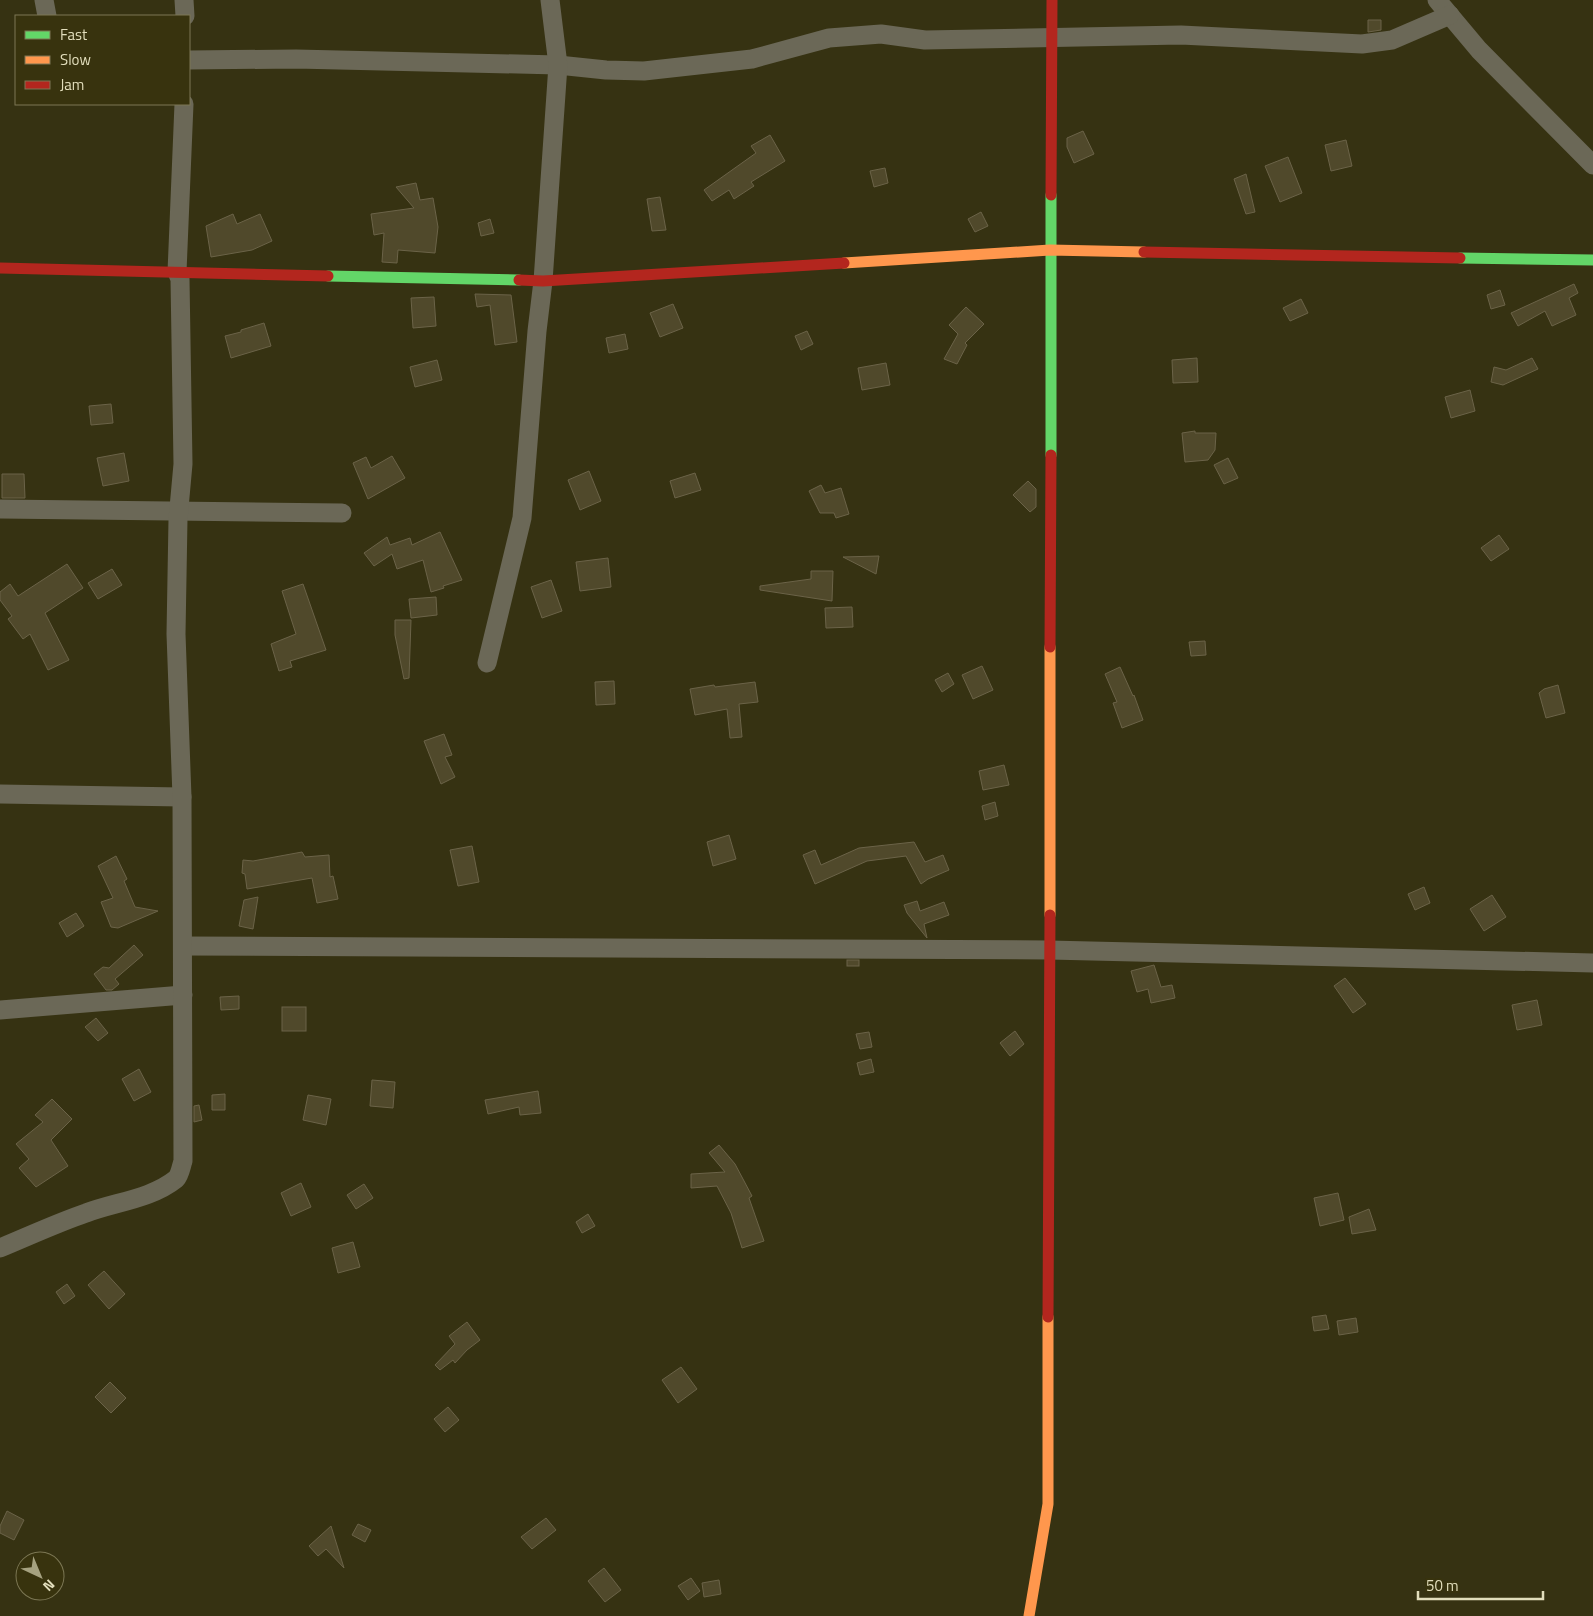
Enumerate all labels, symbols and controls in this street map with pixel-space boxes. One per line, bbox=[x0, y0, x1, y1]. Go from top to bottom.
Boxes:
legend bbox=[15, 15, 190, 105]
text: Fast bbox=[60, 23, 88, 46]
text: Slow bbox=[60, 48, 91, 71]
text: Jam bbox=[60, 73, 84, 96]
north arrow bbox=[15, 1551, 65, 1601]
scale bar bbox=[1418, 1568, 1543, 1600]
text: 50 m bbox=[1426, 1574, 1459, 1597]
text: N bbox=[39, 1575, 60, 1597]

